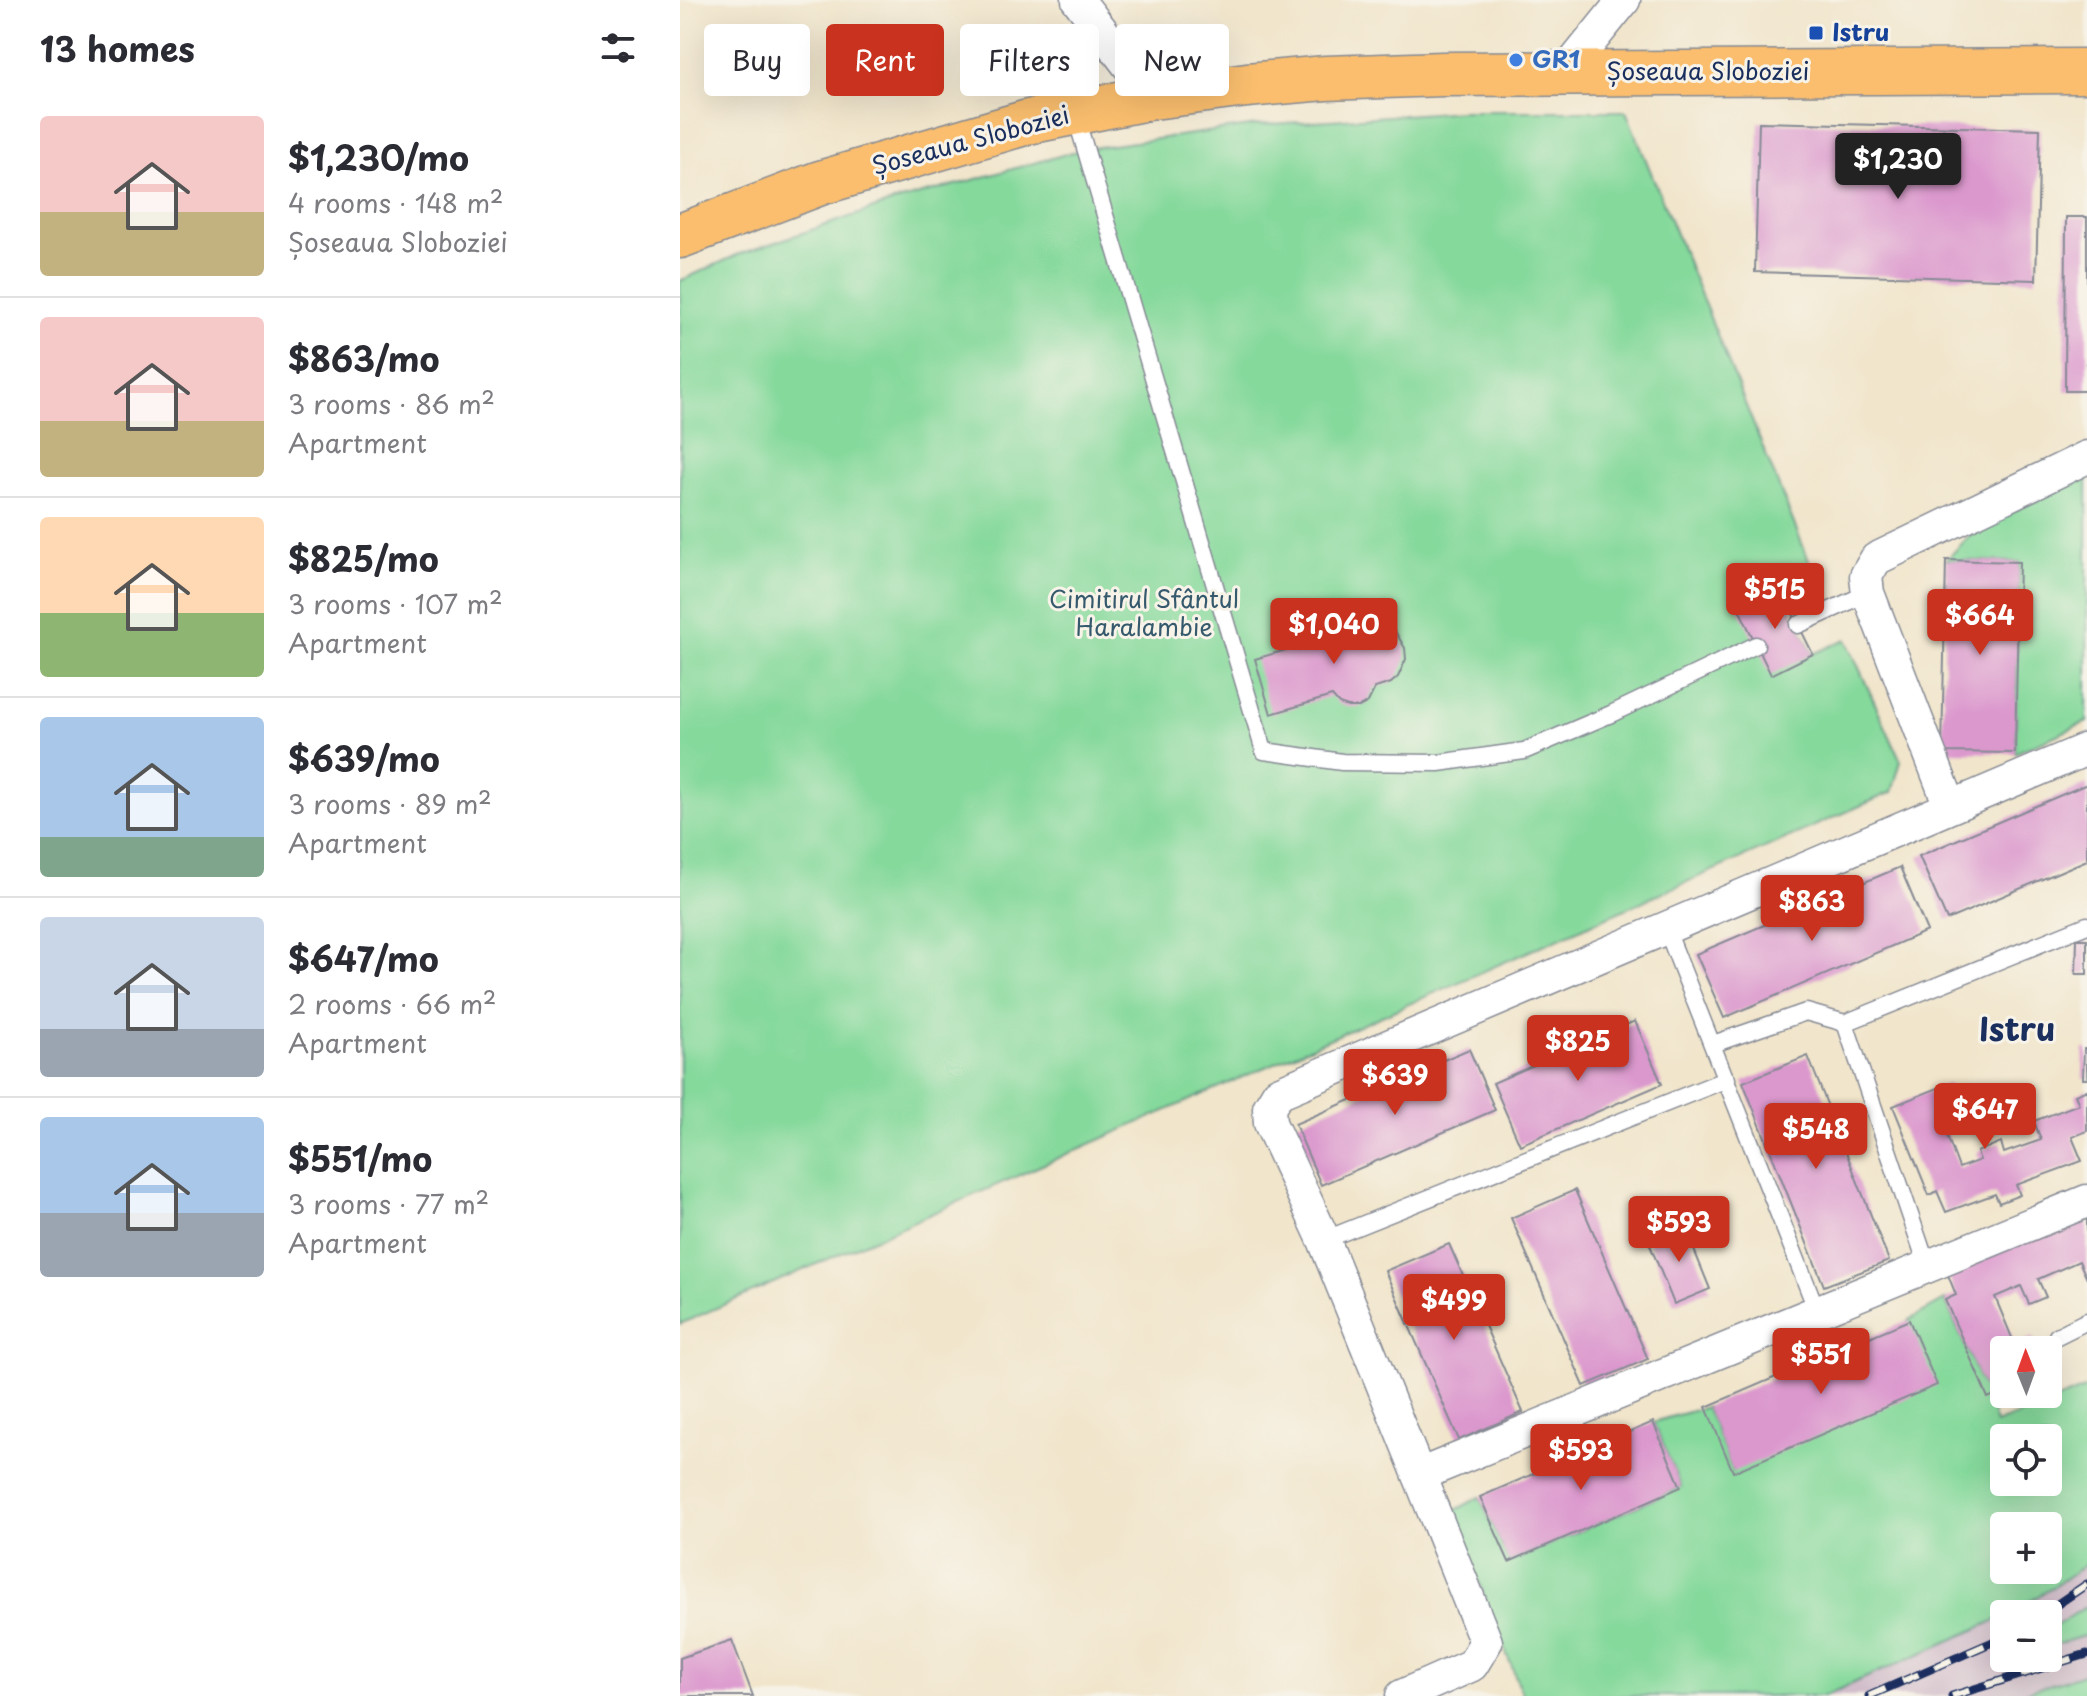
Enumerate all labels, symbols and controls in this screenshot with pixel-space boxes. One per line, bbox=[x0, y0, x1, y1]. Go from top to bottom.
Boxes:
place label: Istru bbox=[1832, 13, 1889, 49]
text: 13 homes bbox=[40, 22, 195, 74]
chip: Buy bbox=[704, 24, 810, 96]
chip: Rent bbox=[826, 24, 944, 96]
chip: Filters bbox=[960, 24, 1099, 96]
chip: New bbox=[1115, 24, 1229, 96]
marker: Istru bbox=[1807, 24, 1825, 42]
icon: filters bbox=[596, 26, 640, 70]
place label: GR1 bbox=[1532, 40, 1580, 76]
marker: GR1 bbox=[1507, 51, 1525, 69]
street label: Șoseaua Sloboziei bbox=[1607, 52, 1809, 88]
street label: Șoseaua Sloboziei bbox=[868, 95, 1073, 183]
text: $1,230/mo bbox=[288, 131, 469, 183]
pin: $1,230 bbox=[1833, 133, 1963, 201]
text: $1,230 bbox=[1853, 139, 1943, 178]
icon: home bbox=[104, 148, 200, 244]
text: 4 rooms · 148 m² bbox=[288, 183, 503, 222]
text: Șoseaua Sloboziei bbox=[288, 222, 508, 261]
text: $863/mo bbox=[288, 332, 439, 384]
icon: home bbox=[104, 349, 200, 445]
text: 3 rooms · 86 m² bbox=[288, 384, 495, 423]
text: Apartment bbox=[288, 423, 427, 462]
text: $825/mo bbox=[288, 532, 439, 584]
icon: home bbox=[104, 549, 200, 645]
pin: $515 bbox=[1728, 563, 1822, 631]
text: $515 bbox=[1744, 569, 1806, 608]
park label: Cimitirul Sfântul Haralambie bbox=[1049, 580, 1239, 644]
text: 3 rooms · 107 m² bbox=[288, 584, 503, 623]
pin: $664 bbox=[1933, 589, 2027, 657]
text: $664 bbox=[1945, 595, 2015, 634]
pin: $1,040 bbox=[1269, 598, 1399, 666]
text: $1,040 bbox=[1288, 604, 1380, 643]
text: Apartment bbox=[288, 623, 427, 662]
text: $639/mo bbox=[288, 732, 440, 784]
icon: home bbox=[104, 749, 200, 845]
text: 3 rooms · 89 m² bbox=[288, 784, 492, 823]
text: Apartment bbox=[288, 823, 427, 862]
pin: $863 bbox=[1765, 875, 1859, 943]
text: $863 bbox=[1779, 881, 1845, 920]
text: $647/mo bbox=[288, 932, 439, 984]
icon: home bbox=[104, 949, 200, 1045]
text: 2 rooms · 66 m² bbox=[288, 984, 497, 1023]
district label: Istru bbox=[1979, 1004, 2055, 1052]
pin: $825 bbox=[1531, 1015, 1625, 1083]
text: $825 bbox=[1545, 1021, 1611, 1060]
text: Apartment bbox=[288, 1023, 427, 1062]
pin: $639 bbox=[1348, 1049, 1442, 1117]
text: $639 bbox=[1362, 1055, 1428, 1094]
pin: $647 bbox=[1938, 1083, 2032, 1151]
text: $647 bbox=[1952, 1089, 2018, 1128]
pin: $548 bbox=[1769, 1103, 1863, 1171]
text: $548 bbox=[1782, 1109, 1850, 1148]
text: $551/mo bbox=[288, 1132, 432, 1184]
icon: home bbox=[104, 1149, 200, 1245]
text: 3 rooms · 77 m² bbox=[288, 1184, 489, 1223]
pin: $593 bbox=[1632, 1196, 1726, 1264]
text: $593 bbox=[1646, 1202, 1712, 1241]
text: Apartment bbox=[288, 1223, 427, 1262]
pin: $499 bbox=[1407, 1274, 1501, 1342]
text: $499 bbox=[1421, 1280, 1487, 1319]
pin: $551 bbox=[1774, 1328, 1868, 1396]
text: $551 bbox=[1790, 1334, 1852, 1373]
north arrow bbox=[1990, 1336, 2062, 1408]
map controls bbox=[1990, 1336, 2062, 1672]
pin: $593 bbox=[1534, 1424, 1628, 1492]
button: locate bbox=[1990, 1424, 2062, 1496]
text: $593 bbox=[1548, 1430, 1614, 1469]
button: + bbox=[1990, 1512, 2062, 1584]
button: − bbox=[1990, 1600, 2062, 1672]

